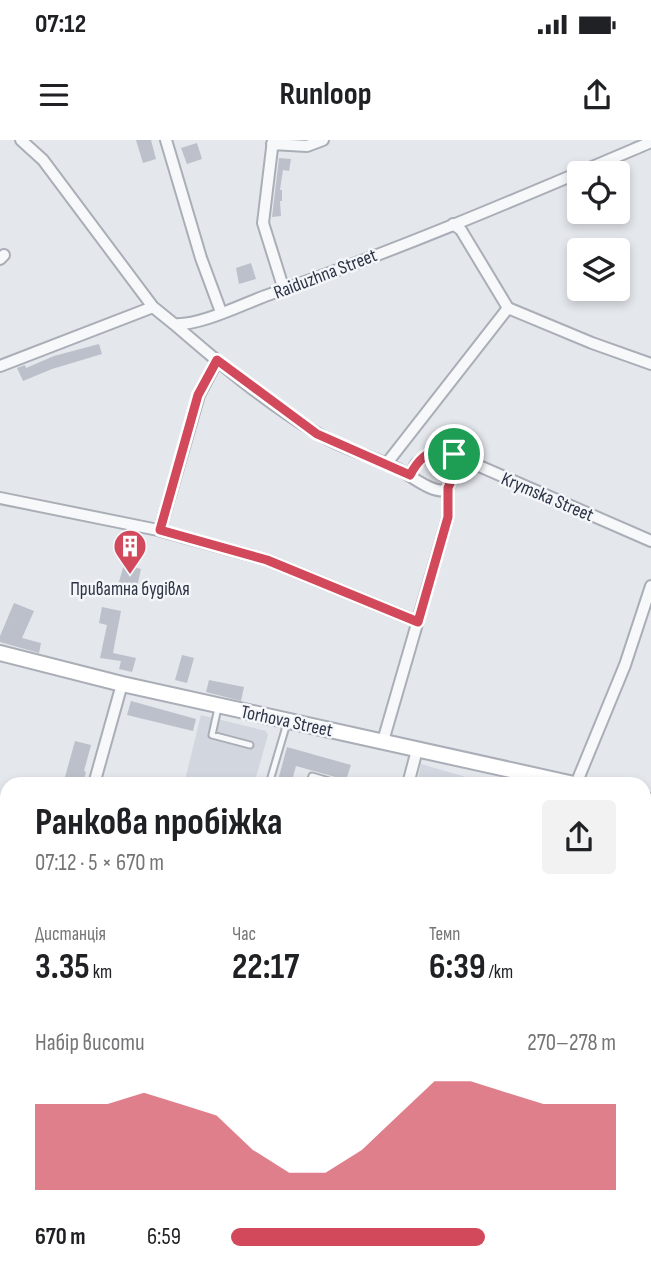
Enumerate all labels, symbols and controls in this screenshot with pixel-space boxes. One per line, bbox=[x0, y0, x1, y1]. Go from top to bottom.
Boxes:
text: 07:12 bbox=[35, 9, 86, 40]
text: Runloop bbox=[279, 75, 372, 114]
icon: menu bbox=[35, 76, 73, 114]
icon: share bbox=[578, 76, 616, 114]
map controls bbox=[567, 161, 630, 301]
button: locate bbox=[567, 161, 630, 224]
button: layers bbox=[567, 238, 630, 301]
street label: Raiduzhna Street bbox=[271, 244, 381, 305]
pin bbox=[424, 424, 484, 484]
icon: arrive bbox=[435, 435, 473, 473]
street label: Krymska Street bbox=[498, 468, 597, 527]
building icon: Приватна будівля bbox=[111, 527, 149, 576]
place label: Приватна будівля bbox=[70, 578, 190, 601]
street label: Torhova Street bbox=[239, 701, 335, 742]
text: Ранкова пробіжка bbox=[35, 800, 283, 845]
button: share bbox=[542, 800, 616, 874]
text: 07:12 · 5 × 670 m bbox=[35, 849, 164, 877]
text: Дистанція bbox=[35, 923, 106, 946]
text: Час bbox=[232, 923, 256, 946]
text: Темп bbox=[429, 923, 461, 946]
text: 3.35 bbox=[35, 946, 90, 989]
text: 22:17 bbox=[232, 946, 299, 989]
text: 6:39 bbox=[429, 946, 486, 989]
text: km bbox=[90, 961, 112, 984]
text: /km bbox=[486, 961, 513, 984]
text: Набір висоти bbox=[35, 1029, 145, 1057]
text: 270–278 m bbox=[527, 1029, 616, 1057]
text: 670 m bbox=[35, 1223, 86, 1251]
text: 6:59 bbox=[147, 1223, 181, 1251]

